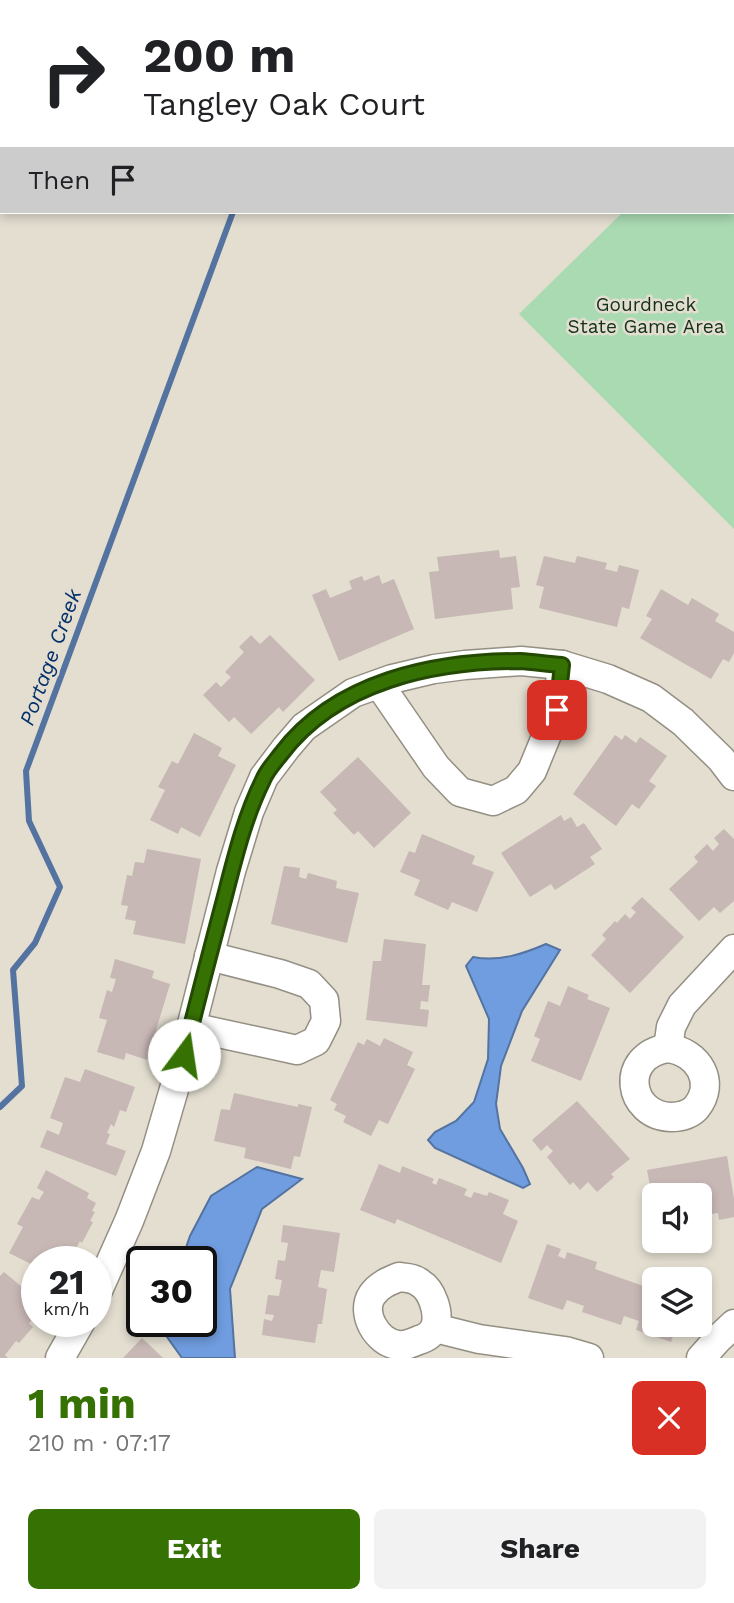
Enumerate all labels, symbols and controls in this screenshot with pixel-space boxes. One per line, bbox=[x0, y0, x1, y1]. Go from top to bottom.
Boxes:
text: 200 m bbox=[143, 26, 295, 84]
icon: right bbox=[28, 28, 119, 119]
text: Tangley Oak Court bbox=[143, 85, 425, 123]
icon: arrive bbox=[104, 161, 142, 199]
text: Then bbox=[28, 165, 90, 195]
park label: Gourdneck State Game Area bbox=[568, 293, 725, 338]
water label: Portage Creek bbox=[14, 585, 86, 729]
pin bbox=[527, 680, 587, 740]
icon: arrive bbox=[538, 691, 576, 729]
position arrow bbox=[147, 1018, 221, 1092]
map controls bbox=[642, 1183, 712, 1337]
button: sound bbox=[642, 1183, 712, 1253]
speed limit sign: 30 bbox=[126, 1246, 217, 1337]
text: 21 bbox=[49, 1261, 84, 1303]
button: layers bbox=[642, 1267, 712, 1337]
text: km/h bbox=[43, 1298, 90, 1319]
text: 1 min bbox=[28, 1379, 136, 1428]
button: close bbox=[632, 1381, 706, 1455]
text: 210 m · 07:17 bbox=[28, 1430, 171, 1457]
button: Exit bbox=[28, 1509, 360, 1589]
button: Share bbox=[374, 1509, 706, 1589]

